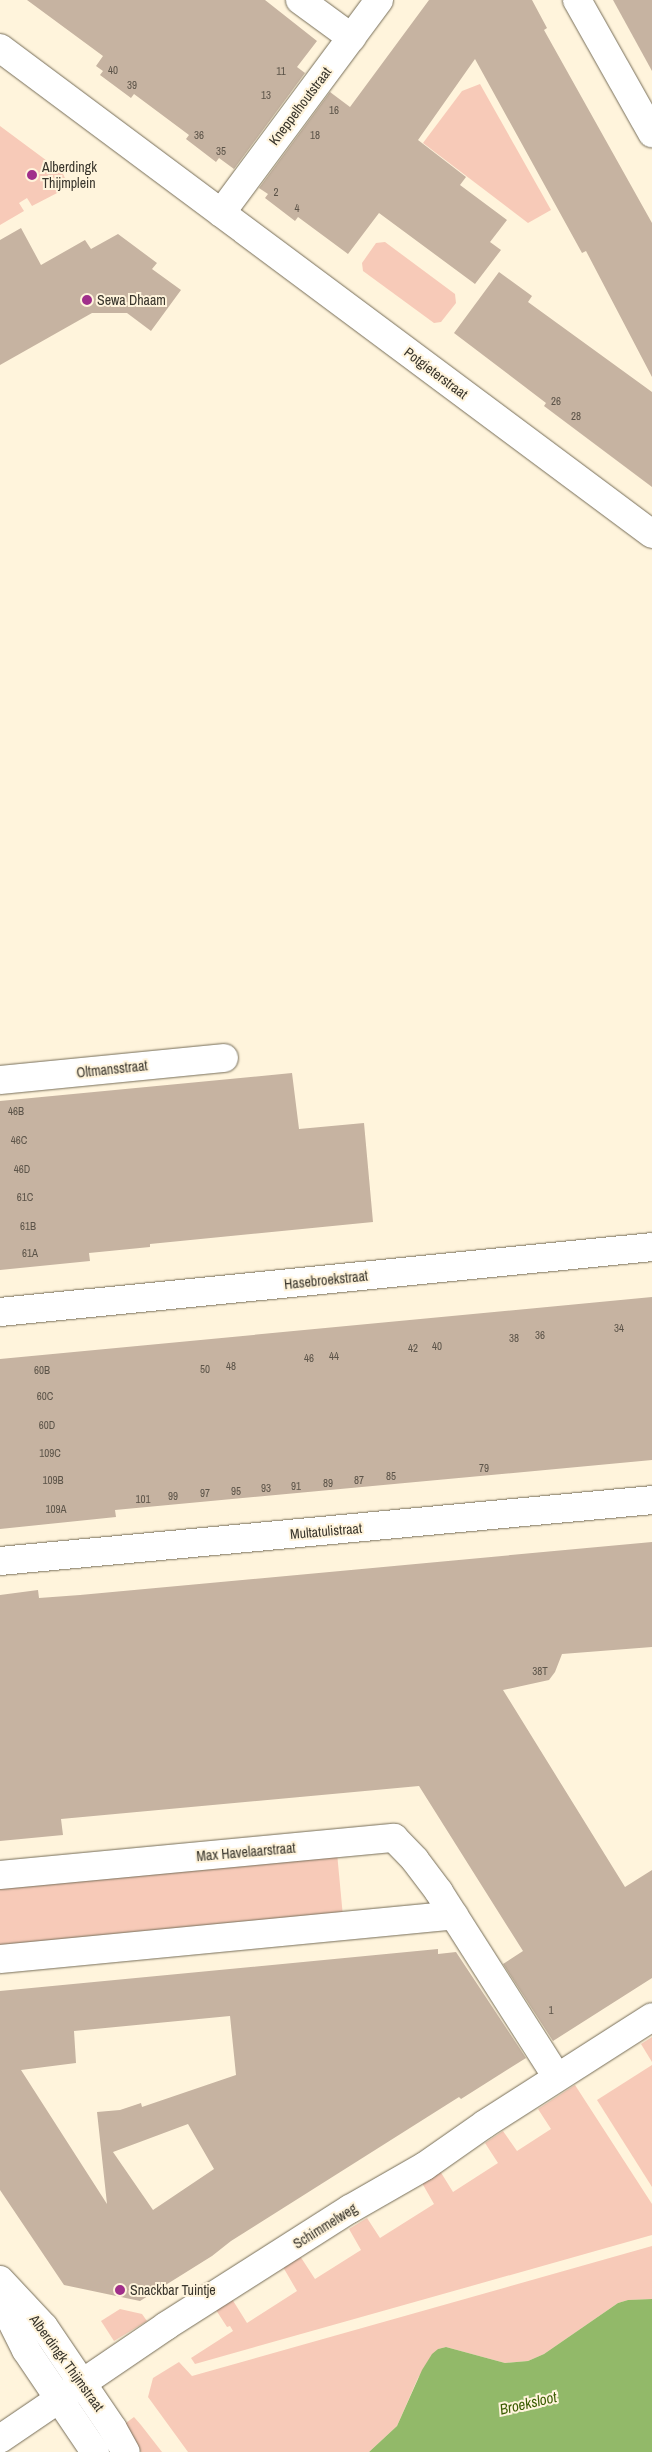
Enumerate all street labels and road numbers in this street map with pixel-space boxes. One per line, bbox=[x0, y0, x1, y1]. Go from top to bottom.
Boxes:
street label: Kneppelhoutstraat bbox=[265, 64, 335, 148]
street label: Potgieterstraat bbox=[401, 344, 471, 402]
street label: Oltmansstraat bbox=[76, 1057, 148, 1081]
street label: Hasebroekstraat bbox=[283, 1267, 369, 1293]
street label: Multatulistraat bbox=[289, 1519, 363, 1543]
street label: Max Havelaarstraat bbox=[196, 1839, 296, 1865]
street label: Schimmelweg bbox=[290, 2200, 360, 2252]
street label: Alberdingk Thijmstraat bbox=[26, 2311, 108, 2415]

